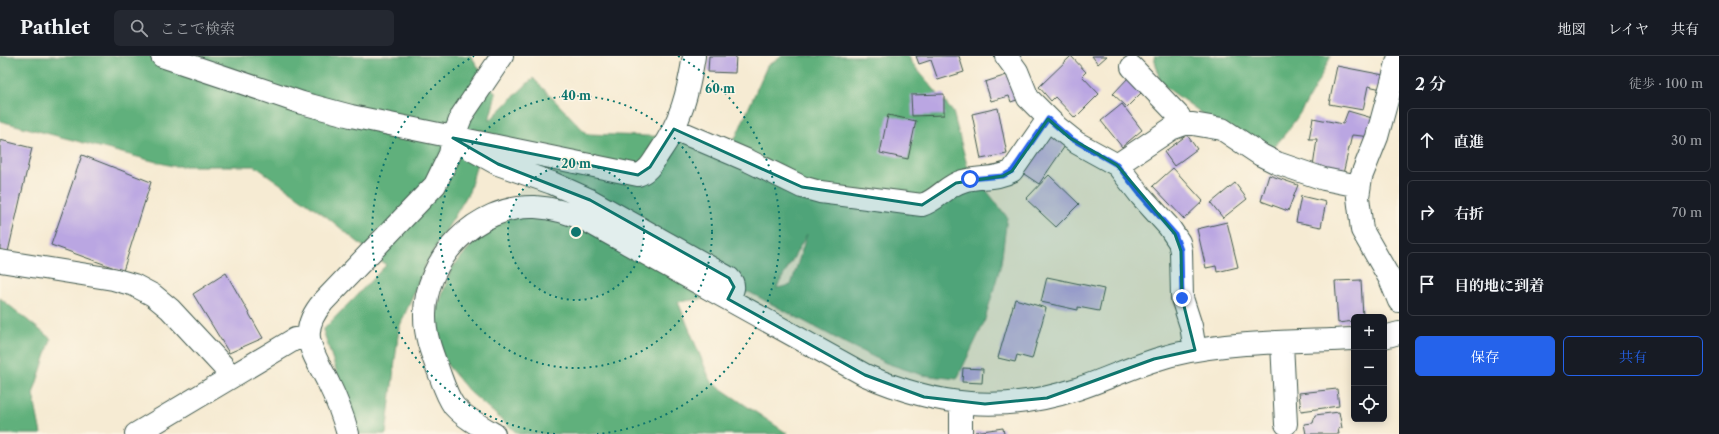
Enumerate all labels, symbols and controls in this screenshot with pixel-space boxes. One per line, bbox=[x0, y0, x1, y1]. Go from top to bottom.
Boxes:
search box bbox=[114, 10, 394, 46]
text: Pathlet bbox=[20, 16, 90, 39]
icon: search bbox=[128, 17, 150, 39]
text: ここで検索 bbox=[160, 19, 235, 38]
text: 地図 bbox=[1558, 20, 1586, 38]
text: レイヤ bbox=[1608, 20, 1649, 38]
text: 共有 bbox=[1671, 20, 1699, 38]
text: 2 分 bbox=[1415, 74, 1446, 94]
text: 徒歩 · 100 m bbox=[1629, 75, 1703, 91]
text: 60 m bbox=[705, 81, 735, 96]
text: 40 m bbox=[561, 88, 591, 103]
icon: ahead bbox=[1416, 129, 1438, 151]
text: 直進 bbox=[1454, 132, 1484, 151]
text: 30 m bbox=[1671, 132, 1702, 148]
text: 20 m bbox=[561, 156, 591, 171]
route start bbox=[961, 170, 979, 188]
icon: right bbox=[1416, 201, 1438, 223]
text: 右折 bbox=[1454, 204, 1484, 223]
text: 70 m bbox=[1672, 204, 1702, 220]
centre of rings bbox=[569, 225, 583, 239]
icon: arrive bbox=[1416, 273, 1438, 295]
text: 目的地に到着 bbox=[1454, 276, 1544, 295]
route end bbox=[1173, 289, 1191, 307]
map controls bbox=[1351, 314, 1387, 422]
button: + bbox=[1351, 314, 1387, 350]
button: 保存 bbox=[1415, 336, 1555, 376]
button: 共有 bbox=[1563, 336, 1703, 376]
button: − bbox=[1351, 350, 1387, 386]
button: locate bbox=[1351, 386, 1387, 422]

